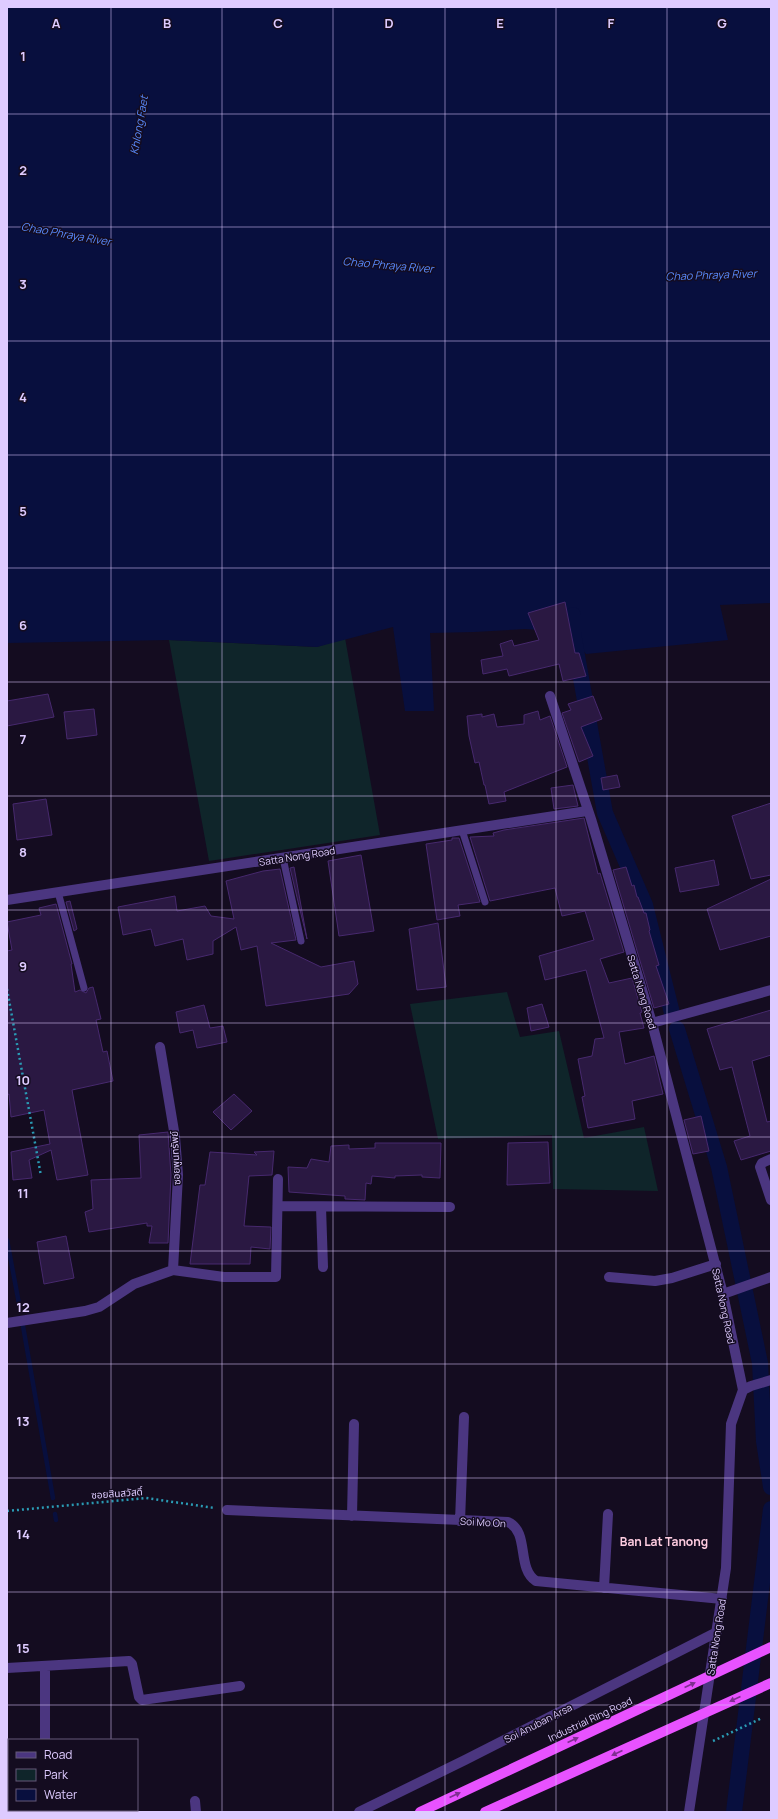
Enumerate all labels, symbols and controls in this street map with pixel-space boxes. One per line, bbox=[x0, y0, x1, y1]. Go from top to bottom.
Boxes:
text: A bbox=[52, 14, 61, 32]
text: B bbox=[163, 14, 171, 32]
text: C bbox=[273, 14, 283, 32]
text: D bbox=[384, 14, 394, 32]
text: E bbox=[496, 14, 504, 32]
text: F bbox=[608, 14, 615, 32]
text: G bbox=[717, 14, 727, 32]
text: 1 bbox=[20, 47, 26, 65]
water label: Khlong Faet bbox=[126, 93, 151, 156]
text: 2 bbox=[19, 161, 27, 179]
water label: Chao Phraya River bbox=[20, 218, 114, 249]
water label: Chao Phraya River bbox=[342, 253, 436, 276]
water label: Chao Phraya River bbox=[665, 265, 759, 284]
text: 3 bbox=[19, 275, 27, 293]
text: 4 bbox=[19, 388, 27, 406]
text: 5 bbox=[19, 502, 27, 520]
text: 6 bbox=[19, 616, 27, 634]
text: 7 bbox=[20, 730, 27, 748]
text: 8 bbox=[19, 843, 27, 861]
street label: Satta Nong Road bbox=[258, 843, 336, 869]
street label: Satta Nong Road bbox=[624, 953, 660, 1031]
text: 9 bbox=[19, 957, 27, 975]
text: 10 bbox=[16, 1071, 30, 1089]
street label: ซอยพูนทรัพย์ bbox=[167, 1131, 183, 1185]
text: 11 bbox=[17, 1184, 29, 1202]
street label: Satta Nong Road bbox=[709, 1267, 739, 1345]
text: 12 bbox=[16, 1298, 30, 1316]
text: 13 bbox=[16, 1412, 30, 1430]
street label: ซอยสินสวัสดิ์ bbox=[91, 1484, 143, 1502]
street label: Soi Mo On bbox=[460, 1514, 506, 1530]
text: 14 bbox=[16, 1525, 30, 1543]
district label: Ban Lat Tanong bbox=[620, 1533, 708, 1550]
street label: Satta Nong Road bbox=[703, 1598, 729, 1676]
text: 15 bbox=[16, 1639, 30, 1657]
one-way arrow bbox=[685, 1682, 696, 1688]
street label: Industrial Ring Road bbox=[546, 1693, 634, 1745]
one-way arrow bbox=[730, 1696, 741, 1702]
street label: Soi Anuban Arsa bbox=[502, 1700, 574, 1746]
one-way arrow bbox=[567, 1737, 578, 1743]
legend bbox=[8, 1739, 138, 1811]
text: Road bbox=[44, 1746, 72, 1763]
one-way arrow bbox=[611, 1749, 623, 1756]
text: Park bbox=[44, 1766, 69, 1783]
text: Water bbox=[44, 1786, 78, 1803]
one-way arrow bbox=[449, 1792, 461, 1798]

